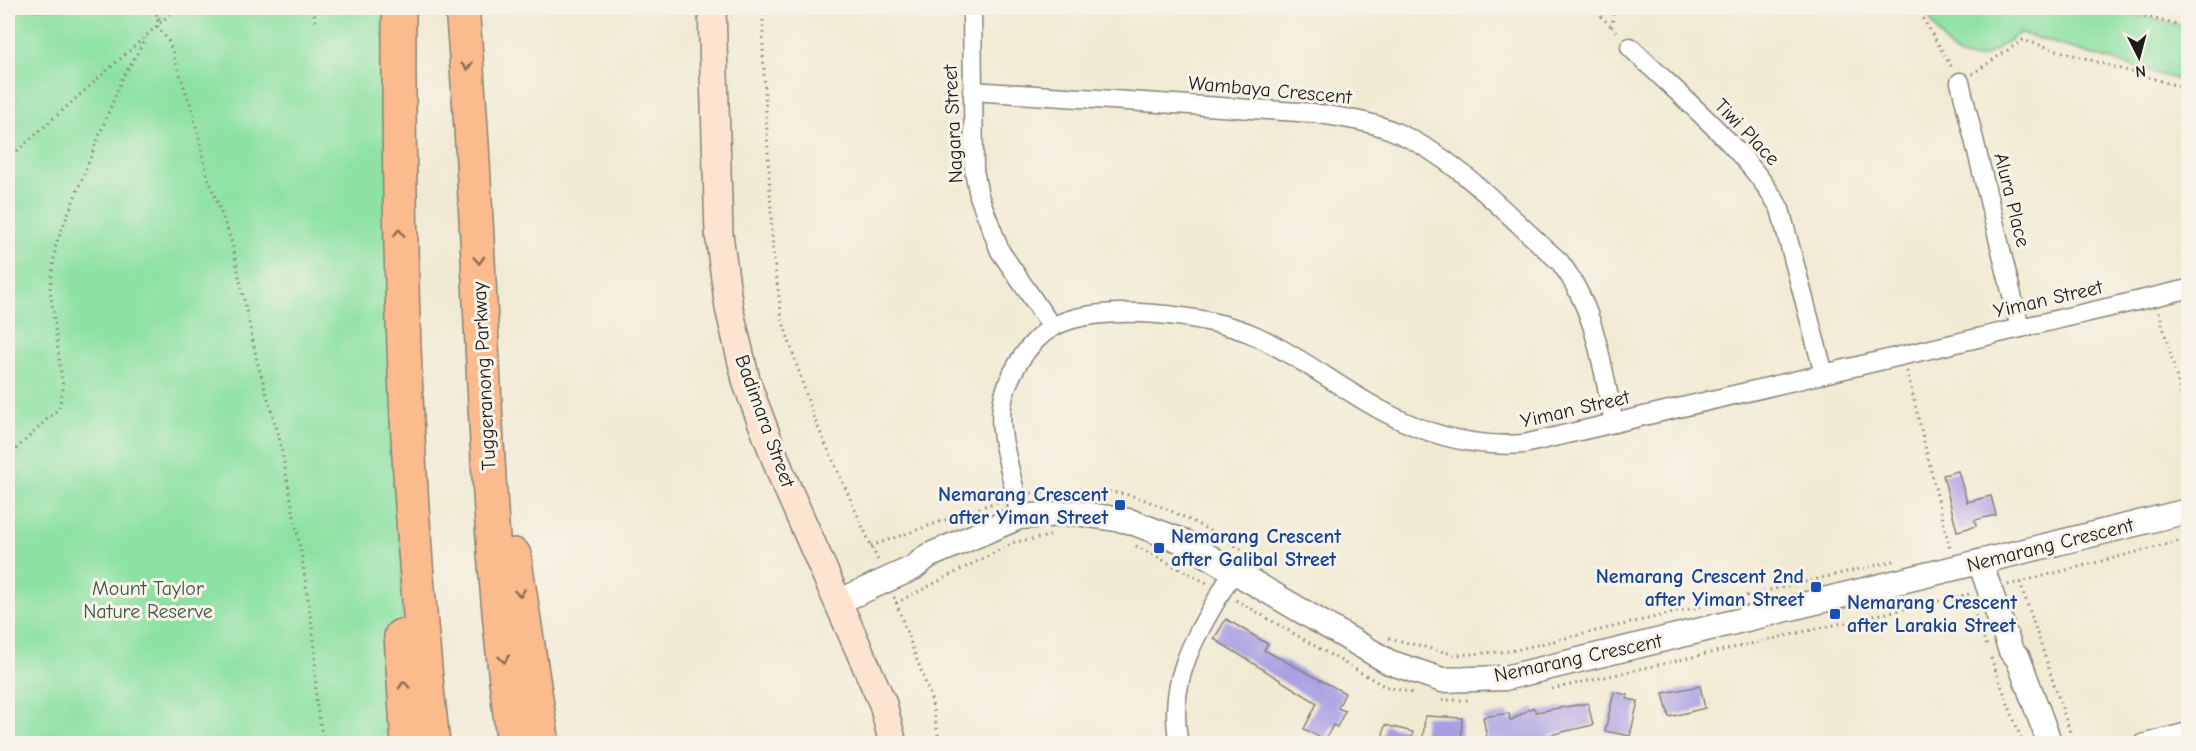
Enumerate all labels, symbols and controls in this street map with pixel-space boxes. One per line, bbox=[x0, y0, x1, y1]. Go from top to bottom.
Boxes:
north arrow bbox=[2109, 27, 2169, 87]
one-way arrow bbox=[461, 61, 474, 70]
text: N bbox=[2134, 61, 2147, 80]
street label: Nagara Street bbox=[938, 63, 968, 184]
street label: Wambaya Crescent bbox=[1187, 71, 1354, 109]
street label: Tiwi Place bbox=[1710, 94, 1784, 170]
street label: Alura Place bbox=[1989, 150, 2035, 250]
one-way arrow bbox=[393, 228, 406, 237]
one-way arrow bbox=[472, 256, 485, 265]
street label: Yiman Street bbox=[1991, 275, 2106, 323]
street label: Tuggeranong Parkway bbox=[468, 281, 500, 471]
street label: Badimara Street bbox=[730, 352, 800, 492]
street label: Yiman Street bbox=[1518, 385, 1633, 433]
place label: Nemarang Crescent after Yiman Street bbox=[938, 483, 1108, 529]
marker: Nemarang Crescent after Yiman Street bbox=[1113, 498, 1127, 512]
street label: Nemarang Crescent bbox=[1964, 513, 2137, 577]
place label: Nemarang Crescent after Galibal Street bbox=[1171, 525, 1341, 571]
marker: Nemarang Crescent after Galibal Street bbox=[1152, 541, 1166, 555]
place label: Nemarang Crescent 2nd after Yiman Street bbox=[1596, 565, 1804, 611]
park label: Mount Taylor Nature Reserve bbox=[83, 577, 213, 623]
marker: Nemarang Crescent 2nd after Yiman Street bbox=[1809, 580, 1823, 594]
one-way arrow bbox=[514, 589, 526, 598]
place label: Nemarang Crescent after Larakia Street bbox=[1847, 591, 2017, 637]
marker: Nemarang Crescent after Larakia Street bbox=[1828, 607, 1842, 621]
street label: Nemarang Crescent bbox=[1492, 629, 1665, 687]
one-way arrow bbox=[497, 654, 510, 663]
one-way arrow bbox=[398, 681, 411, 690]

